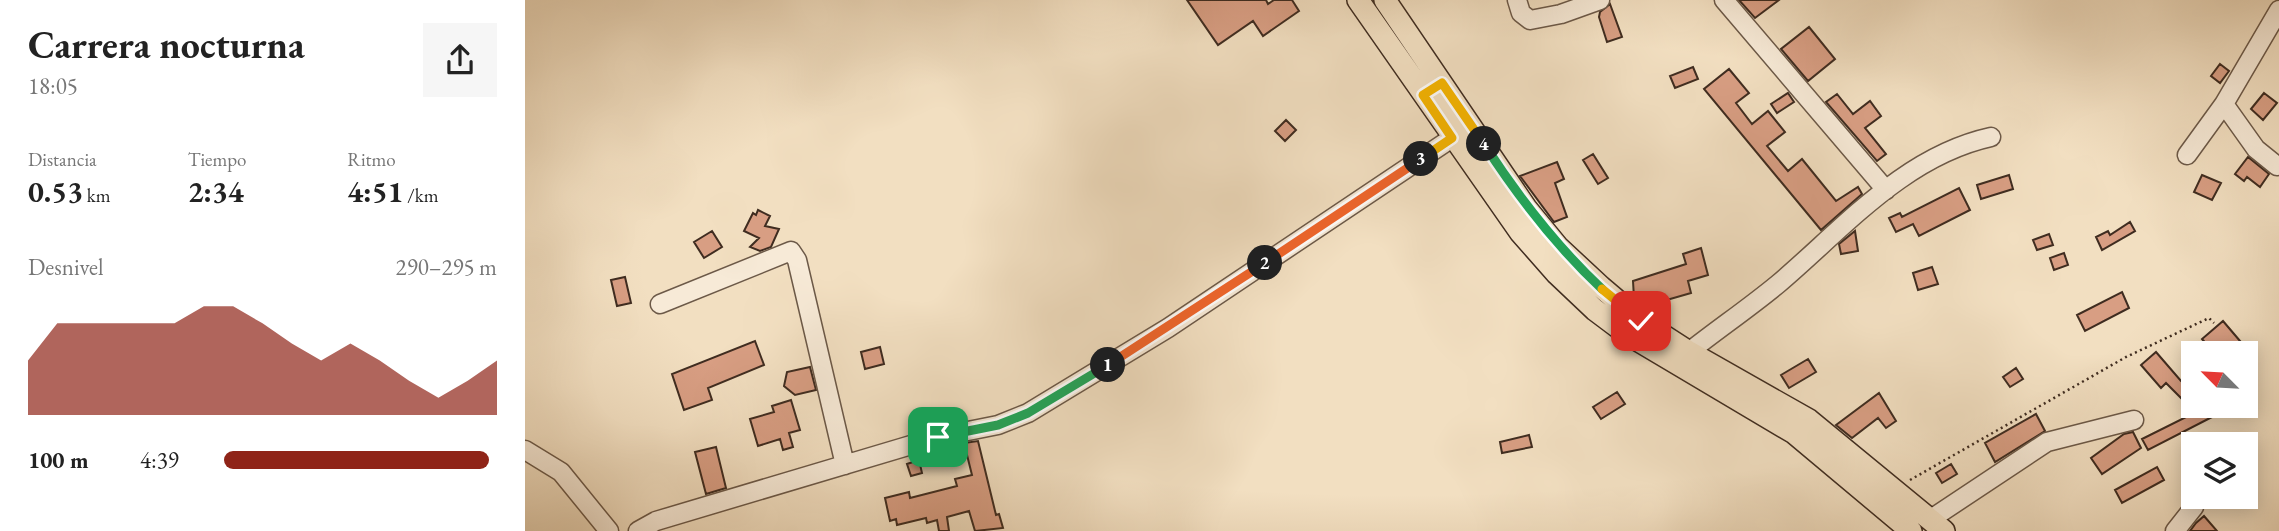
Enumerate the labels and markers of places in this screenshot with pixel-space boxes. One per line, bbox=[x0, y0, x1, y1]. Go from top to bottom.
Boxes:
pin: 4 bbox=[1467, 127, 1501, 162]
pin: 3 bbox=[1403, 142, 1439, 176]
pin: 2 bbox=[1247, 246, 1283, 280]
pin bbox=[1611, 291, 1671, 351]
pin: 1 bbox=[1091, 348, 1125, 382]
pin bbox=[908, 407, 968, 467]

